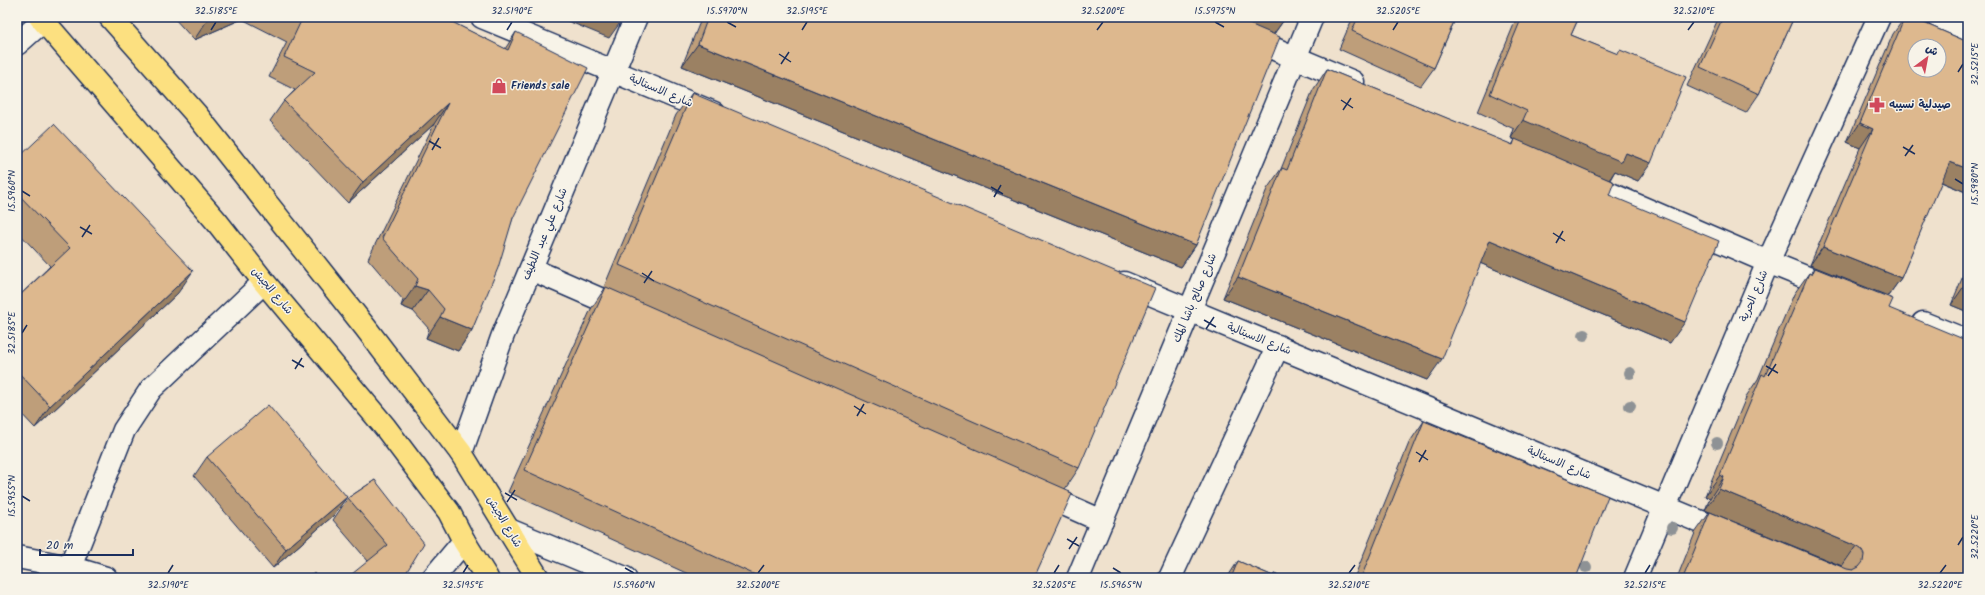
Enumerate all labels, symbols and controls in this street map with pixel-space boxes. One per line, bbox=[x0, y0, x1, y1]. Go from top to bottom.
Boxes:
text: 32.5185°E bbox=[194, 3, 239, 19]
text: 32.5190°E bbox=[491, 3, 534, 19]
text: 15.5970°N bbox=[707, 3, 748, 19]
text: 32.5195°E bbox=[786, 3, 829, 19]
text: 32.5200°E bbox=[1081, 3, 1126, 19]
text: 15.5975°N bbox=[1194, 3, 1236, 19]
text: 32.5205°E bbox=[1376, 3, 1421, 19]
text: 32.5210°E bbox=[1673, 3, 1716, 19]
north arrow bbox=[1907, 38, 1947, 78]
text: ش bbox=[1922, 40, 1942, 61]
text: 32.5215°E bbox=[1967, 41, 1983, 85]
street label: شارع الاسبتالية bbox=[626, 69, 696, 113]
shop icon: Friends sale bbox=[490, 77, 508, 95]
place label: Friends sale bbox=[511, 77, 570, 95]
pharmacy icon: صيدلية نسيبه bbox=[1868, 96, 1886, 114]
place label: صيدلية نسيبه bbox=[1889, 96, 1951, 114]
text: 15.5980°N bbox=[1967, 163, 1983, 205]
text: 15.5960°N bbox=[4, 170, 20, 212]
street label: شارع علي عبد اللطيف bbox=[517, 185, 574, 283]
street label: شارع صالح باشا المك bbox=[1168, 250, 1222, 346]
street label: شارع الجيش bbox=[247, 263, 297, 319]
street label: شارع الحرية bbox=[1735, 267, 1773, 325]
text: 32.5185°E bbox=[4, 310, 20, 355]
street label: شارع الاسبتالية bbox=[1224, 318, 1294, 360]
street label: شارع الاسبتالية bbox=[1524, 441, 1594, 485]
text: 15.5955°N bbox=[4, 475, 20, 517]
street label: شارع الجيش bbox=[482, 493, 526, 551]
text: 32.5220°E bbox=[1967, 513, 1983, 560]
scale bar bbox=[40, 531, 133, 557]
text: 20 m bbox=[46, 536, 74, 555]
text: 32.5190°E bbox=[147, 577, 190, 593]
text: 32.5195°E bbox=[442, 577, 485, 593]
text: 15.5960°N bbox=[613, 577, 655, 593]
text: 32.5200°E bbox=[736, 577, 781, 593]
text: 32.5205°E bbox=[1032, 577, 1077, 593]
text: 15.5965°N bbox=[1100, 577, 1142, 593]
text: 32.5210°E bbox=[1328, 577, 1371, 593]
text: 32.5215°E bbox=[1624, 577, 1668, 593]
text: 32.5220°E bbox=[1917, 577, 1964, 593]

